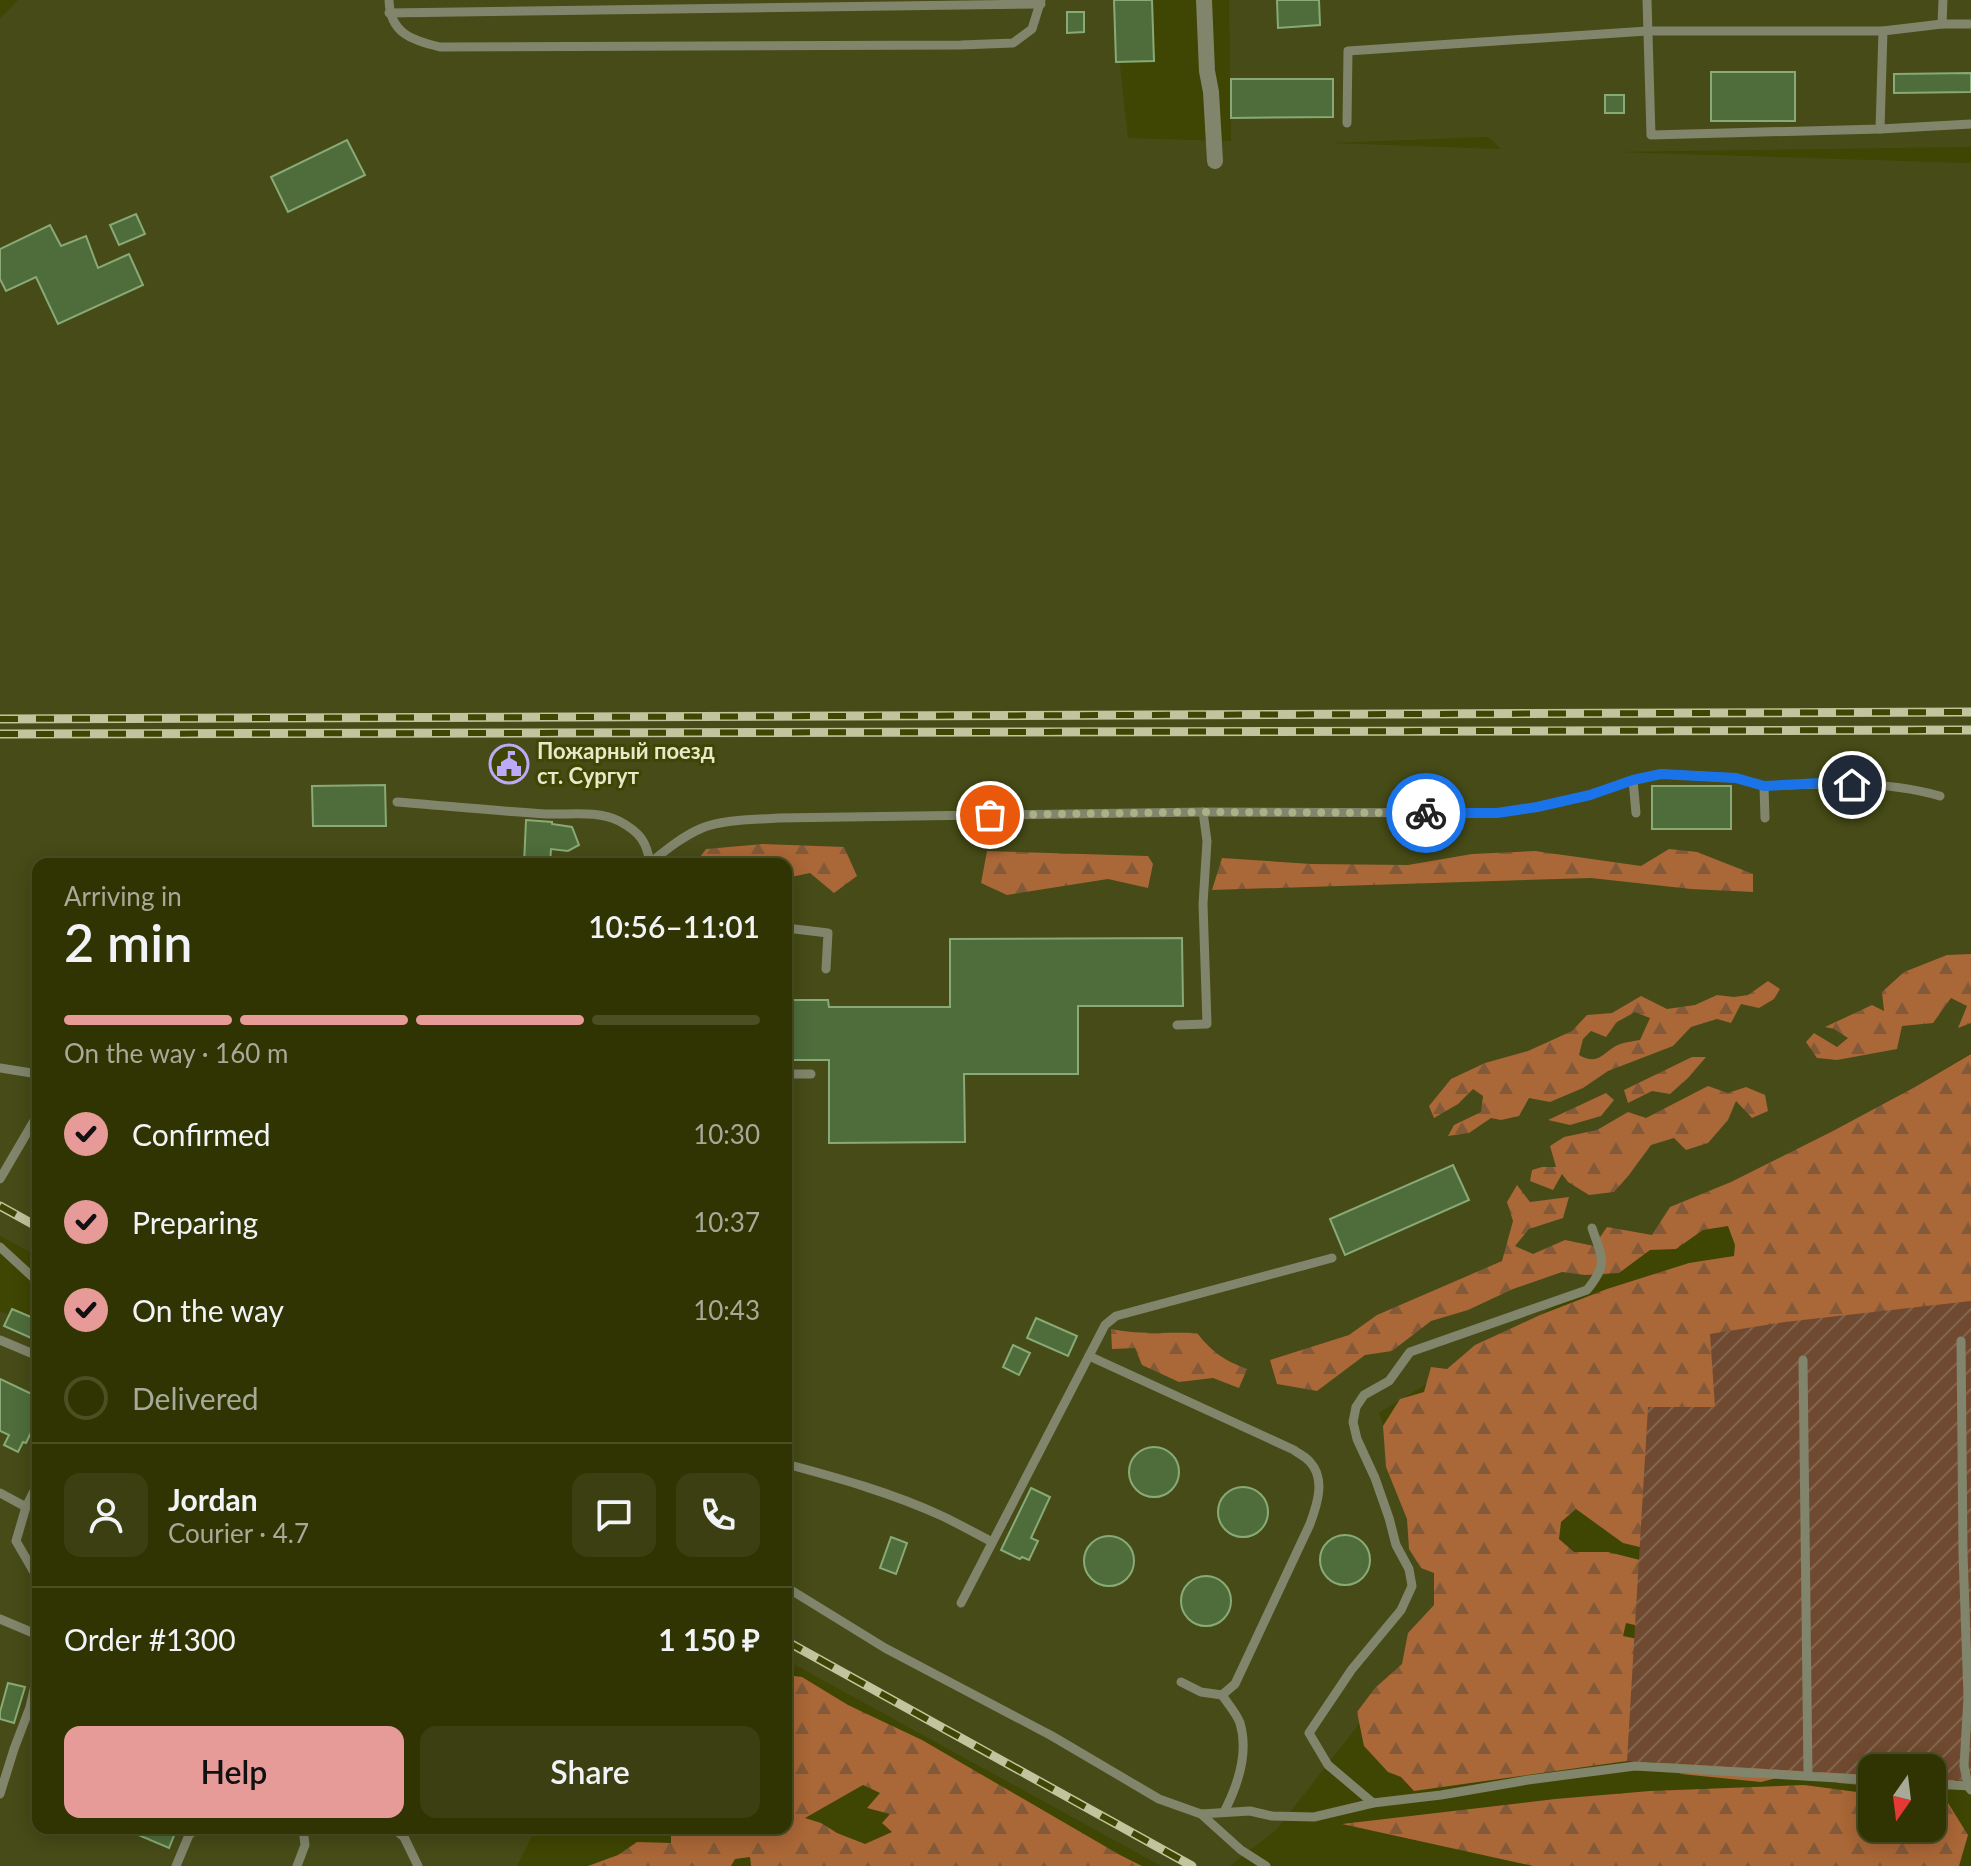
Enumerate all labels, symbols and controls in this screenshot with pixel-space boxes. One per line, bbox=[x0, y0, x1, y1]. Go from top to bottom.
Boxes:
place label: Пожарный поезд ст. Сургут bbox=[537, 737, 715, 789]
public building icon: Пожарный поезд ст. Сургут bbox=[488, 743, 530, 785]
pin bbox=[1818, 751, 1886, 819]
icon: home bbox=[1830, 763, 1874, 807]
courier bbox=[1386, 773, 1466, 853]
pin bbox=[956, 781, 1024, 849]
icon: bike bbox=[1404, 791, 1448, 835]
icon: bag bbox=[968, 793, 1012, 837]
text: Arriving in bbox=[64, 880, 182, 912]
text: 10:56–11:01 bbox=[588, 908, 760, 944]
text: 2 min bbox=[64, 911, 192, 973]
text: On the way · 160 m bbox=[64, 1037, 288, 1069]
icon: check bbox=[64, 1112, 108, 1156]
text: Confirmed bbox=[132, 1116, 271, 1152]
text: 10:30 bbox=[693, 1118, 760, 1150]
icon: check bbox=[64, 1200, 108, 1244]
text: Preparing bbox=[132, 1204, 258, 1240]
text: 10:37 bbox=[693, 1206, 760, 1238]
icon: check bbox=[64, 1288, 108, 1332]
text: On the way bbox=[132, 1292, 284, 1328]
text: 10:43 bbox=[693, 1294, 760, 1326]
text: Delivered bbox=[132, 1380, 259, 1416]
button: person bbox=[64, 1473, 148, 1557]
button: chat bbox=[572, 1473, 656, 1557]
button: phone bbox=[676, 1473, 760, 1557]
text: Jordan bbox=[168, 1481, 258, 1517]
text: Courier · 4.7 bbox=[168, 1517, 309, 1549]
text: Order #1300 bbox=[64, 1621, 236, 1657]
text: 1 150 ₽ bbox=[658, 1621, 760, 1657]
button: Help bbox=[64, 1726, 404, 1818]
button: Share bbox=[420, 1726, 760, 1818]
north arrow bbox=[1858, 1754, 1946, 1842]
map controls bbox=[1858, 1754, 1946, 1842]

